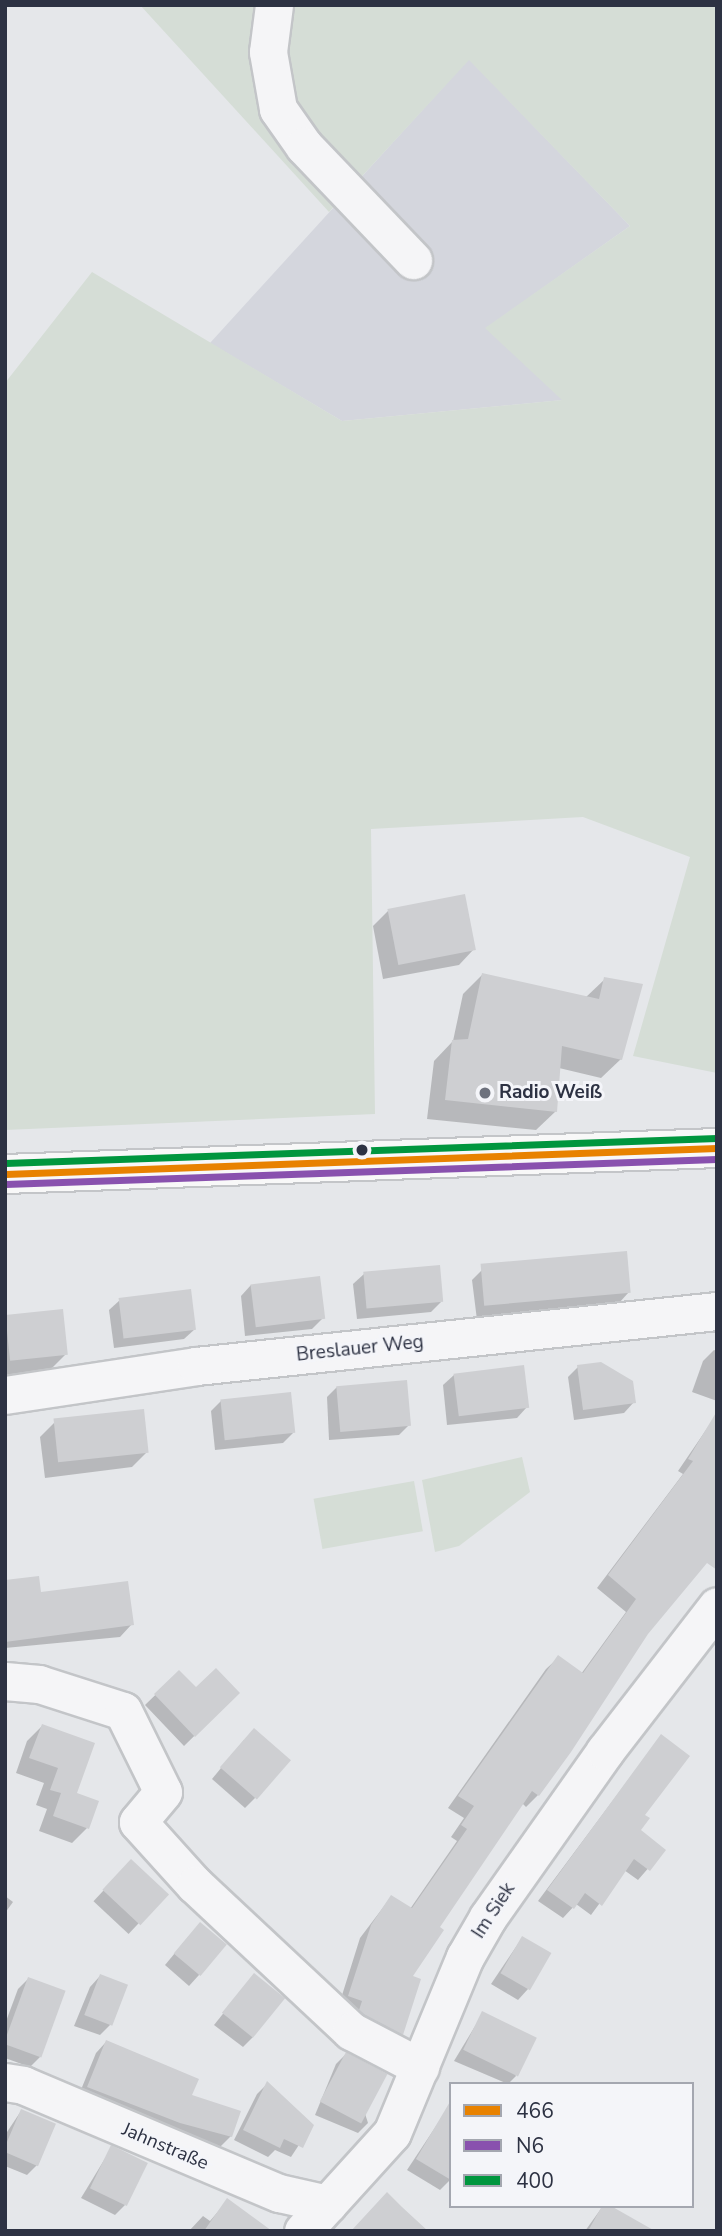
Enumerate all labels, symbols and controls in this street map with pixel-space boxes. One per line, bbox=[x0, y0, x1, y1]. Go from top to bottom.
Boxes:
place label: Radio Weiß bbox=[499, 1082, 602, 1104]
marker: Radio Weiß bbox=[477, 1085, 493, 1101]
unlabelled marker bbox=[355, 1143, 369, 1157]
street label: Breslauer Weg bbox=[295, 1331, 425, 1367]
street label: Im Siek bbox=[468, 1879, 520, 1943]
legend bbox=[449, 2082, 694, 2208]
text: 466 bbox=[516, 2097, 554, 2125]
street label: Jahnstraße bbox=[118, 2119, 212, 2175]
text: N6 bbox=[516, 2132, 544, 2160]
text: 400 bbox=[516, 2167, 554, 2195]

